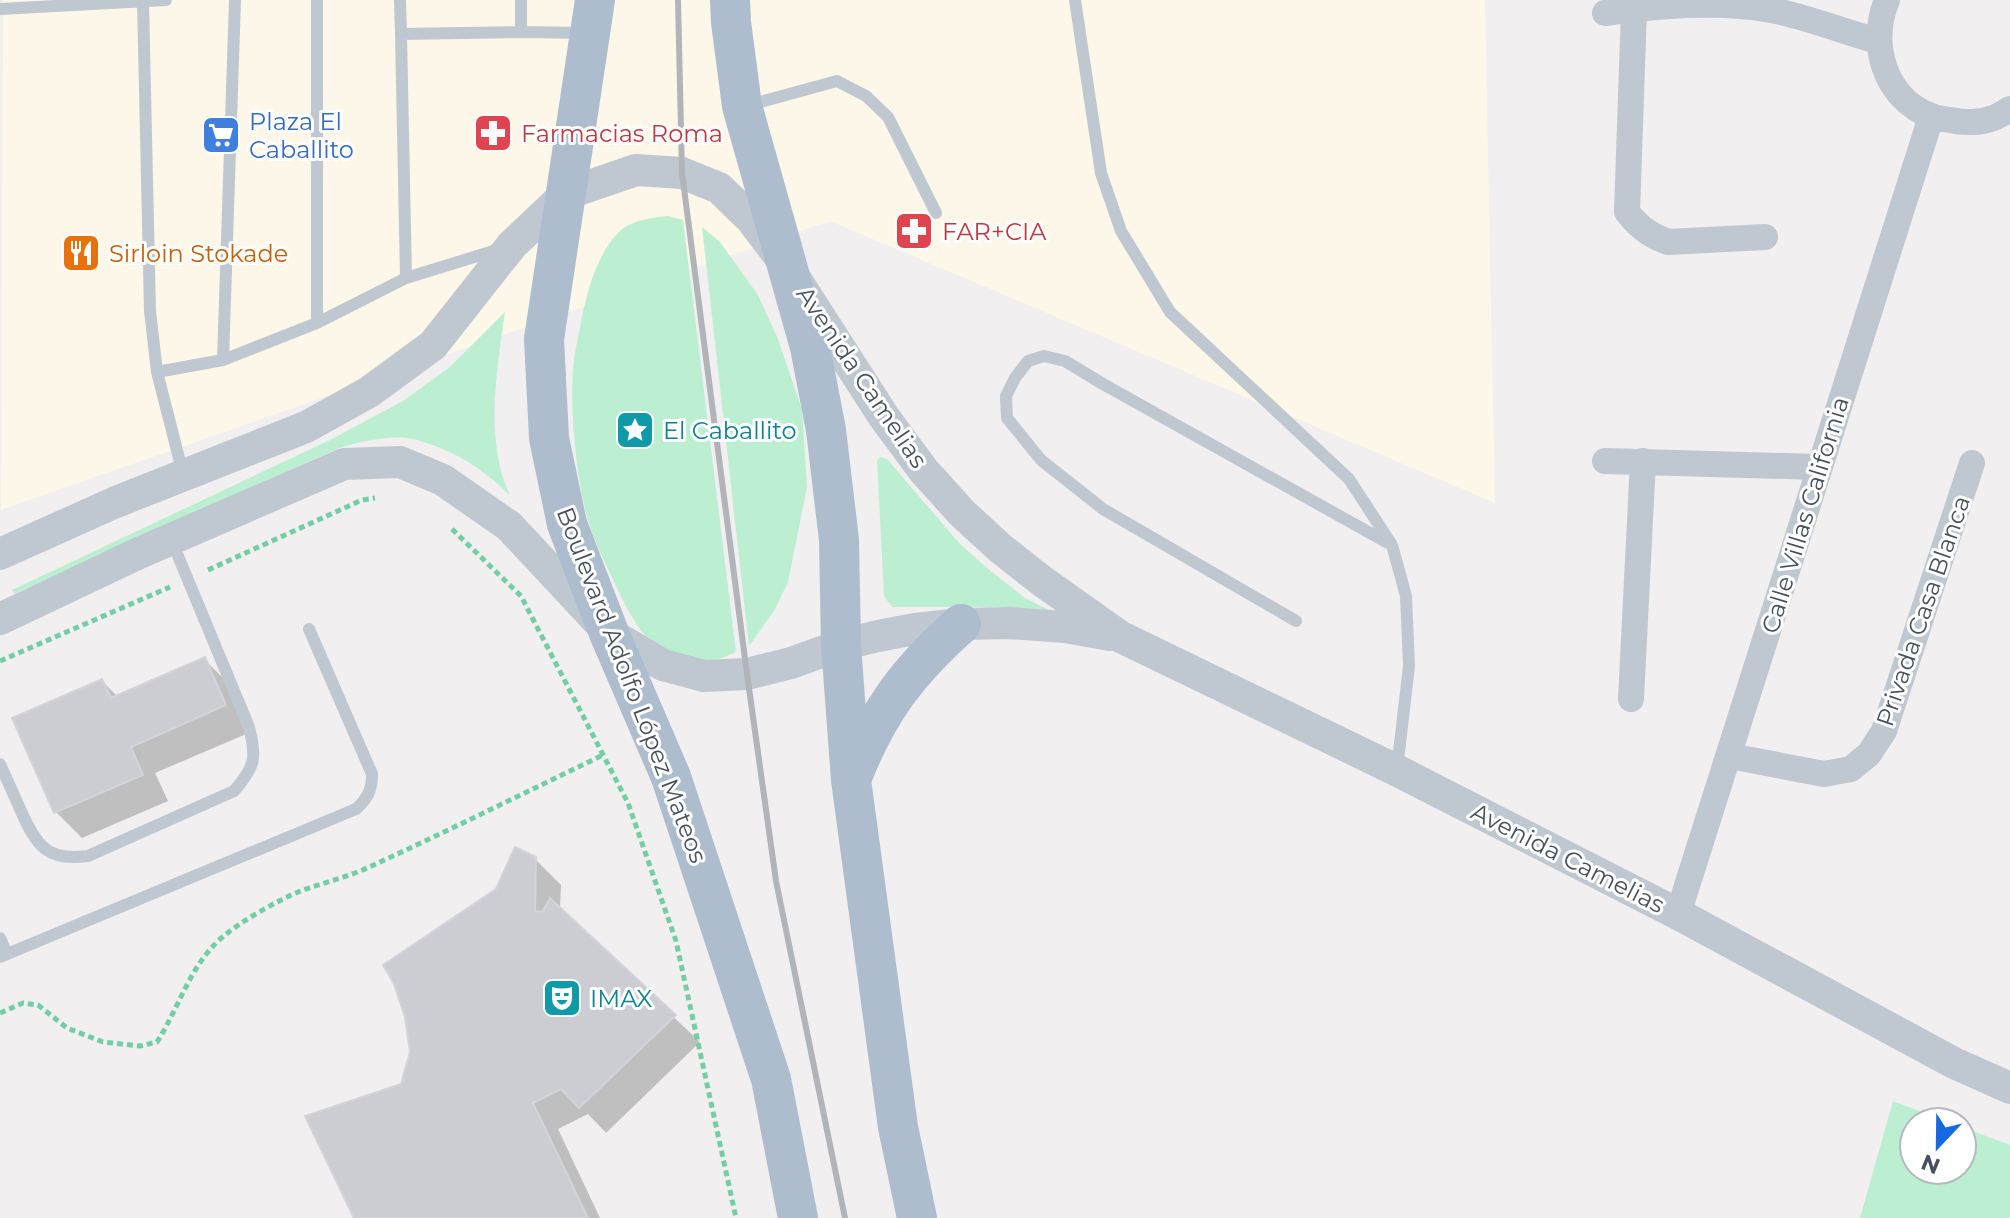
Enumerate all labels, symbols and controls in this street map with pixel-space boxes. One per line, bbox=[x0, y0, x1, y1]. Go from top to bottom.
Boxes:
place label: Plaza El Caballito bbox=[249, 107, 354, 164]
pharmacy icon: Farmacias Roma bbox=[472, 112, 514, 154]
supermarket icon: Plaza El Caballito bbox=[200, 114, 242, 156]
place label: Farmacias Roma bbox=[521, 119, 723, 148]
pharmacy icon: FAR+CIA bbox=[893, 210, 935, 252]
place label: FAR+CIA bbox=[942, 217, 1047, 246]
restaurant icon: Sirloin Stokade bbox=[60, 232, 102, 274]
place label: Sirloin Stokade bbox=[109, 239, 288, 268]
street label: Avenida Camelias bbox=[790, 281, 934, 473]
street label: Calle Villas California bbox=[1755, 393, 1855, 637]
place icon: El Caballito bbox=[614, 409, 656, 451]
place label: El Caballito bbox=[663, 416, 797, 445]
street label: Privada Casa Blanca bbox=[1870, 492, 1976, 730]
street label: Boulevard Adolfo López Mateos bbox=[551, 503, 713, 867]
street label: Avenida Camelias bbox=[1467, 797, 1669, 919]
theatre icon: IMAX bbox=[541, 977, 583, 1019]
place label: IMAX bbox=[590, 984, 653, 1013]
north arrow bbox=[1898, 1106, 1978, 1186]
text: N bbox=[1917, 1148, 1944, 1180]

